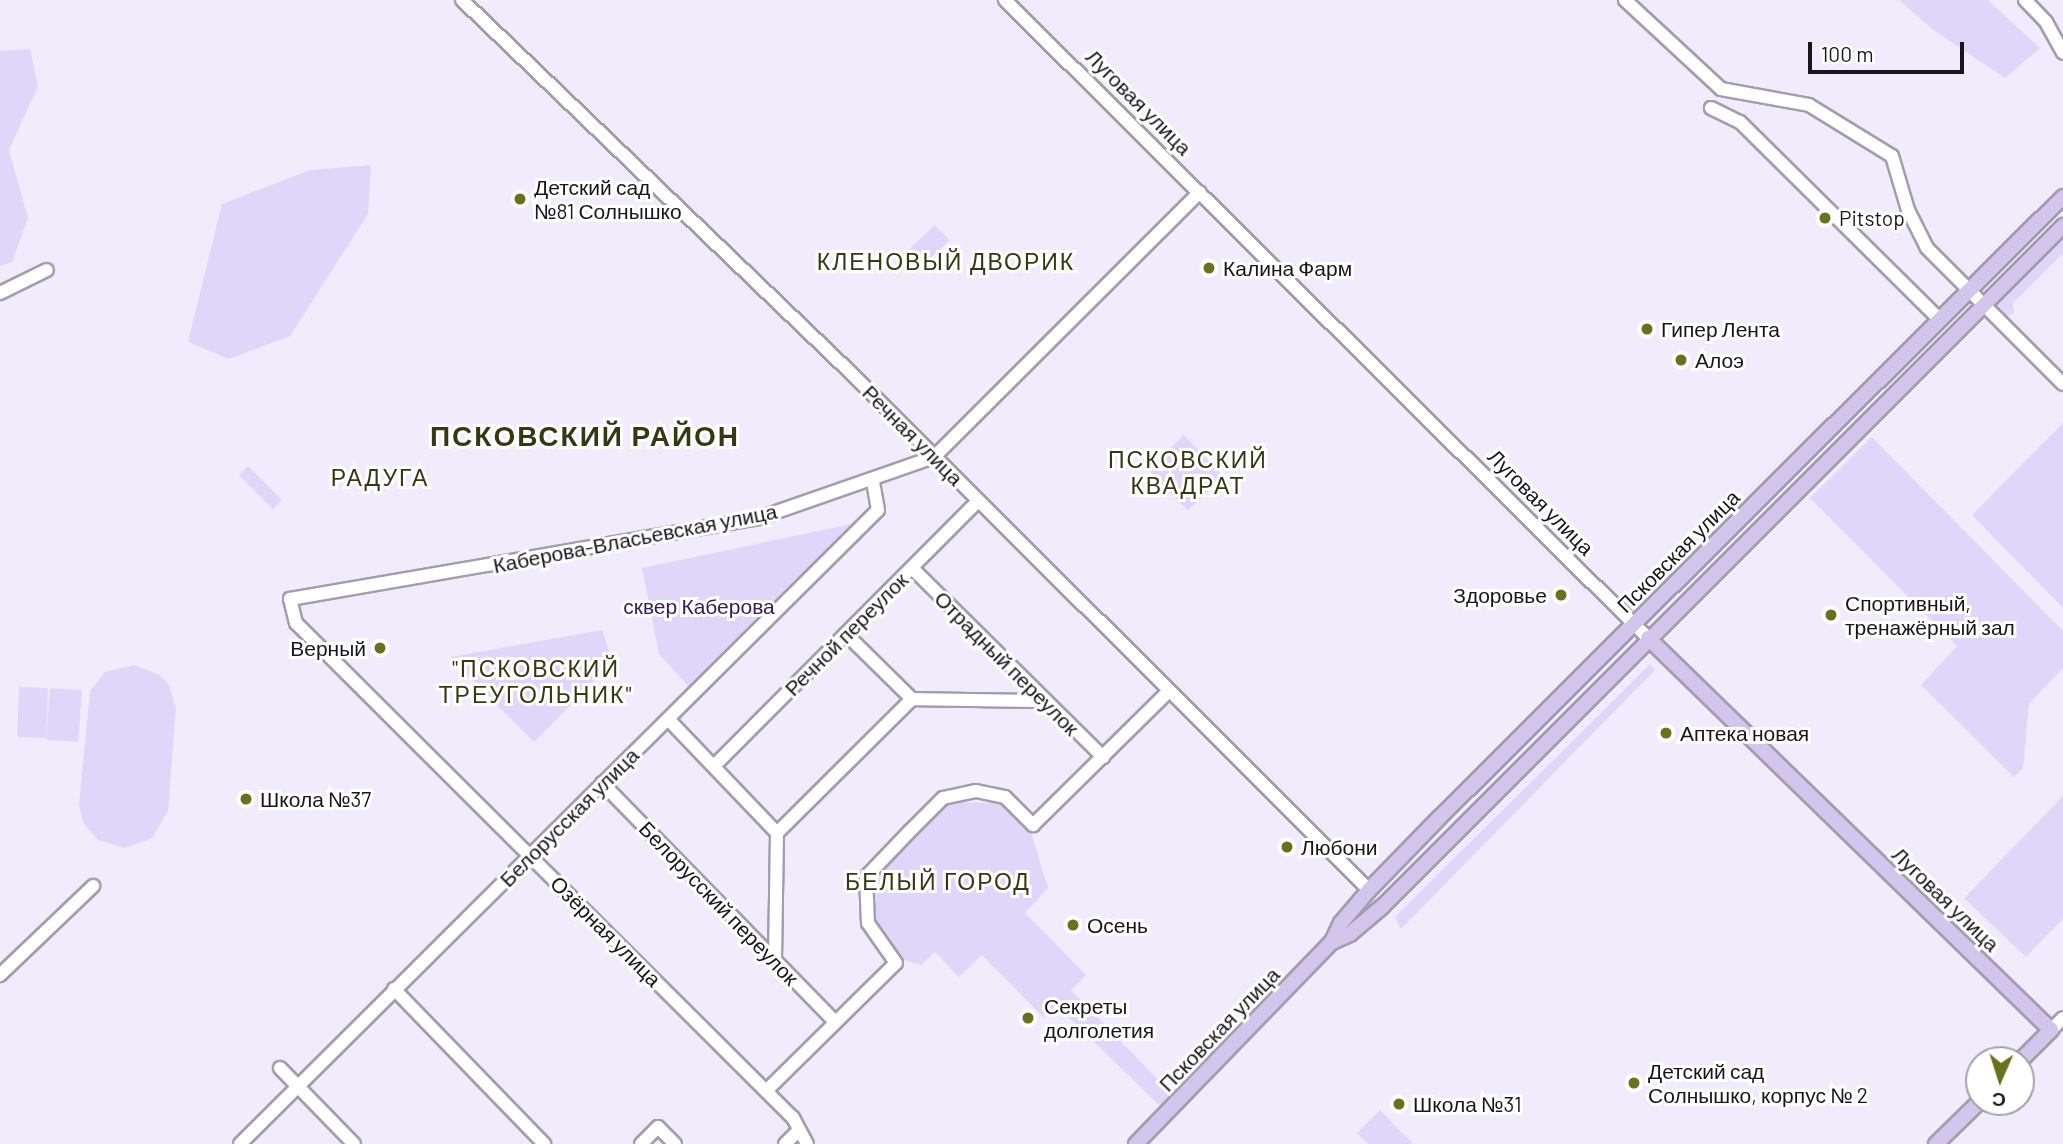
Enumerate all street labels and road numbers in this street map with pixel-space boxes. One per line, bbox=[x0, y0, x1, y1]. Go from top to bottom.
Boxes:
street label: Луговая улица bbox=[1081, 44, 1197, 160]
street label: Речная улица bbox=[858, 380, 968, 490]
street label: Луговая улица bbox=[1483, 444, 1599, 560]
street label: Псковская улица bbox=[1612, 485, 1744, 617]
street label: Каберова-Власьевская улица bbox=[491, 498, 779, 578]
street label: Речной переулок bbox=[779, 567, 913, 701]
street label: Отрадный переулок bbox=[930, 586, 1084, 740]
street label: Белорусская улица bbox=[494, 742, 644, 892]
street label: Белорусский переулок bbox=[634, 816, 804, 990]
street label: Луговая улица bbox=[1887, 842, 2005, 956]
street label: Озёрная улица bbox=[546, 871, 666, 991]
street label: Псковская улица bbox=[1153, 962, 1285, 1096]

